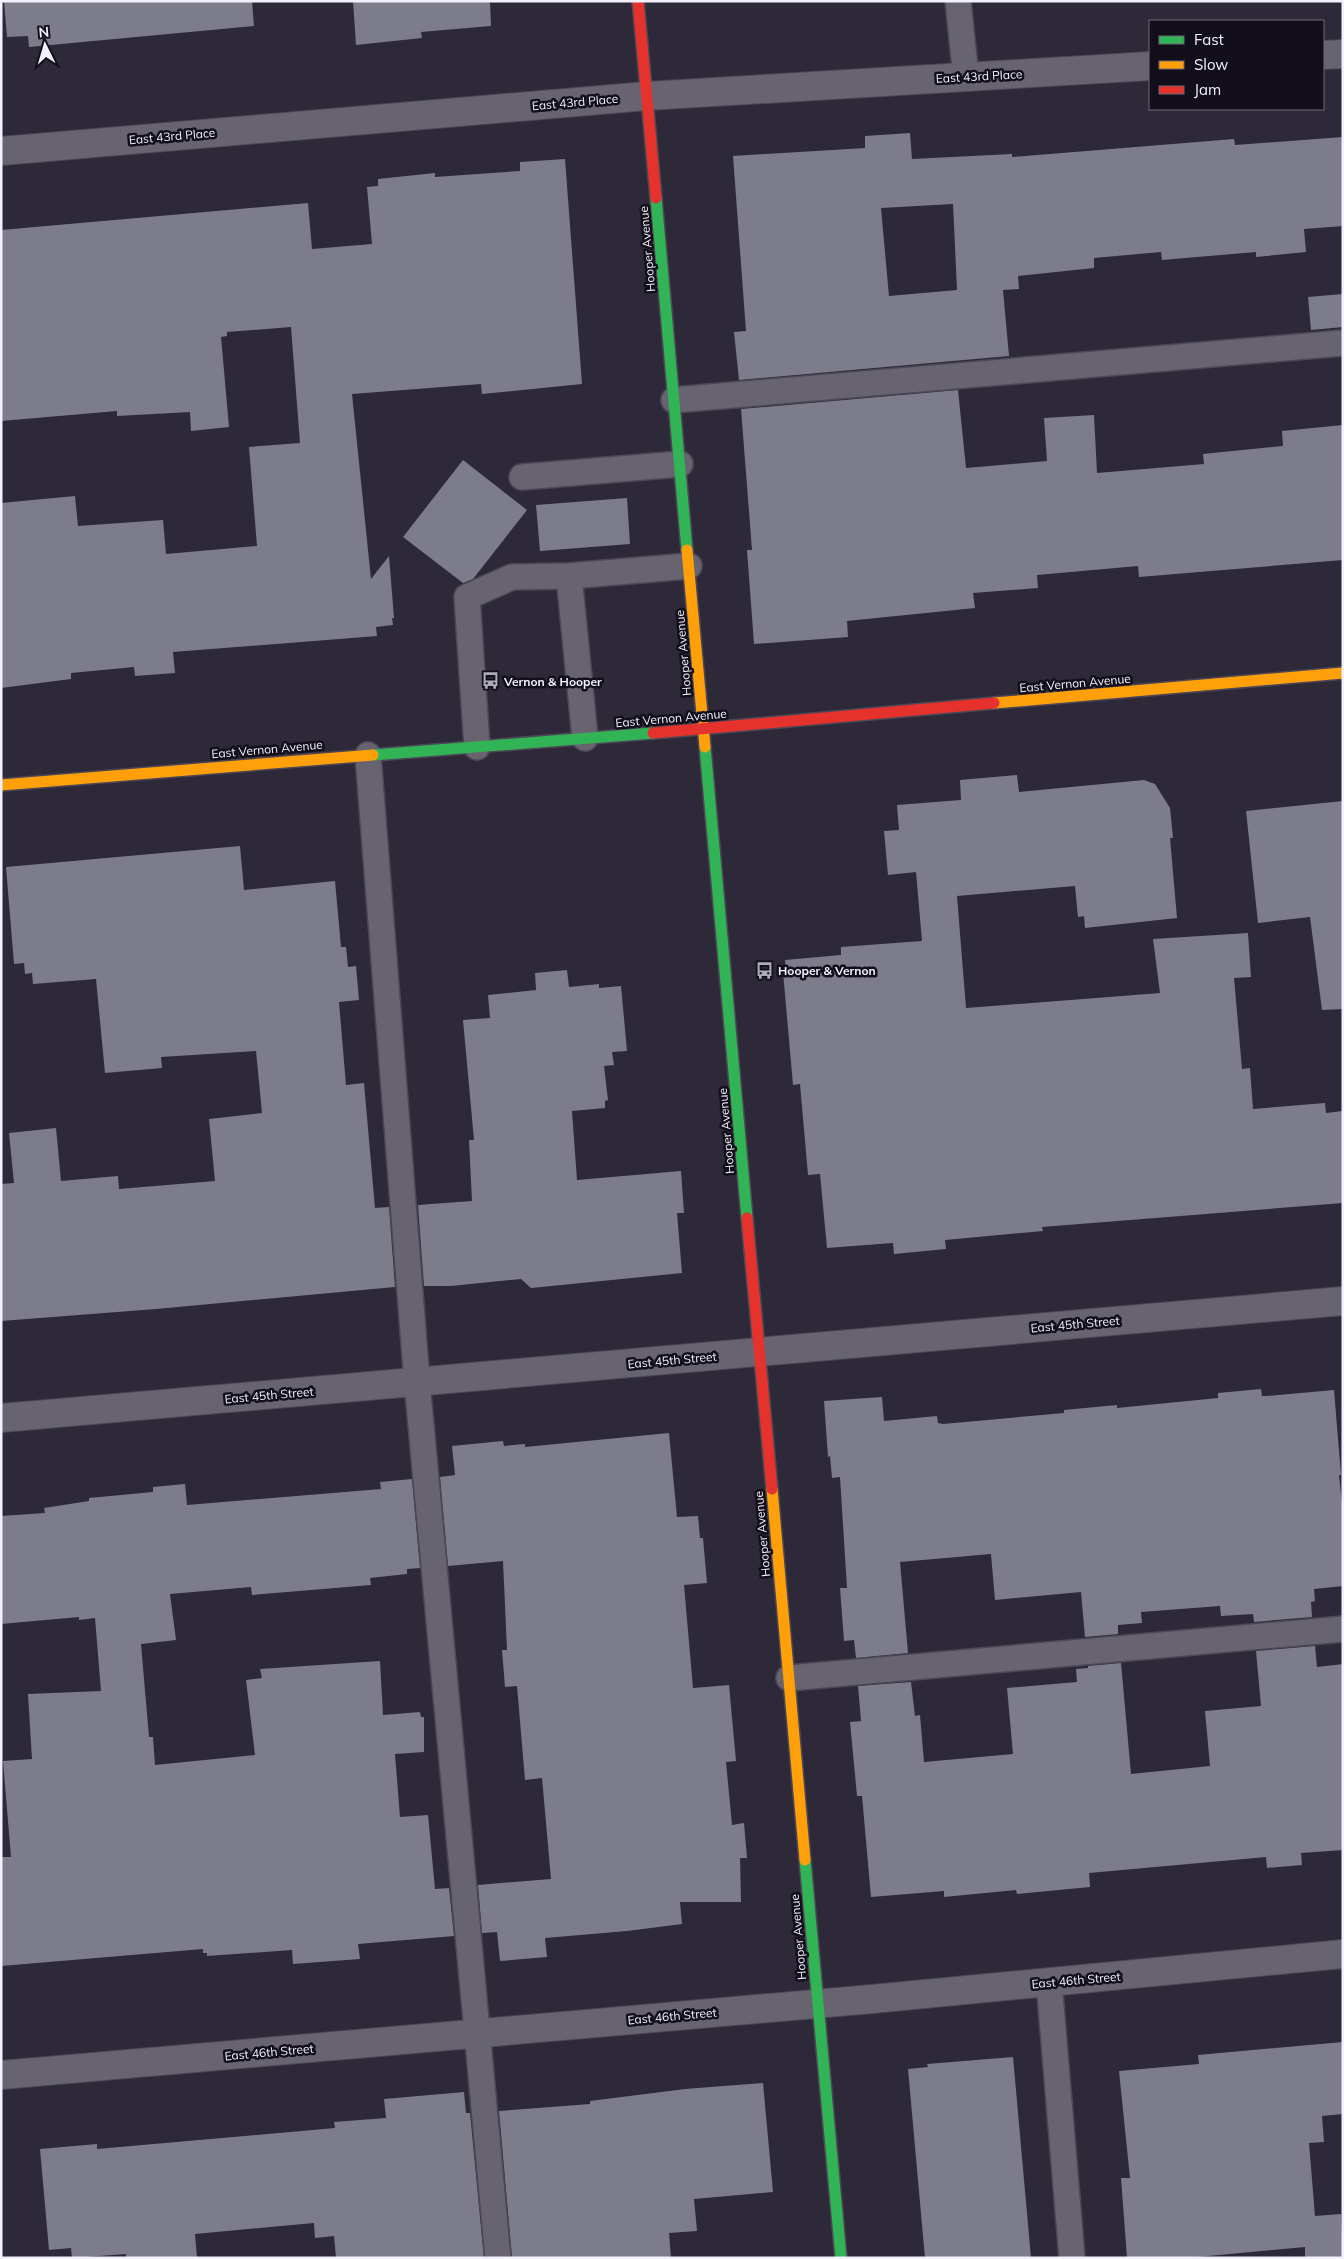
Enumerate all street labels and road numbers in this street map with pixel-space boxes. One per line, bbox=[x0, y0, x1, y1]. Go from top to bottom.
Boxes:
street label: East 43rd Place bbox=[935, 66, 1023, 86]
street label: East 43rd Place bbox=[531, 91, 619, 113]
street label: East 43rd Place bbox=[128, 125, 216, 147]
street label: Hooper Avenue bbox=[636, 206, 658, 292]
street label: Hooper Avenue bbox=[672, 610, 694, 696]
street label: East Vernon Avenue bbox=[1019, 671, 1131, 695]
street label: East Vernon Avenue bbox=[615, 706, 727, 730]
street label: East Vernon Avenue bbox=[211, 737, 323, 761]
street label: Hooper Avenue bbox=[715, 1088, 737, 1174]
street label: East 45th Street bbox=[1030, 1313, 1120, 1335]
street label: East 45th Street bbox=[627, 1349, 717, 1371]
street label: East 45th Street bbox=[224, 1384, 314, 1406]
street label: Hooper Avenue bbox=[751, 1491, 773, 1577]
street label: Hooper Avenue bbox=[787, 1894, 809, 1980]
street label: East 46th Street bbox=[1031, 1969, 1121, 1991]
street label: East 46th Street bbox=[627, 2005, 717, 2027]
street label: East 46th Street bbox=[224, 2041, 314, 2063]

